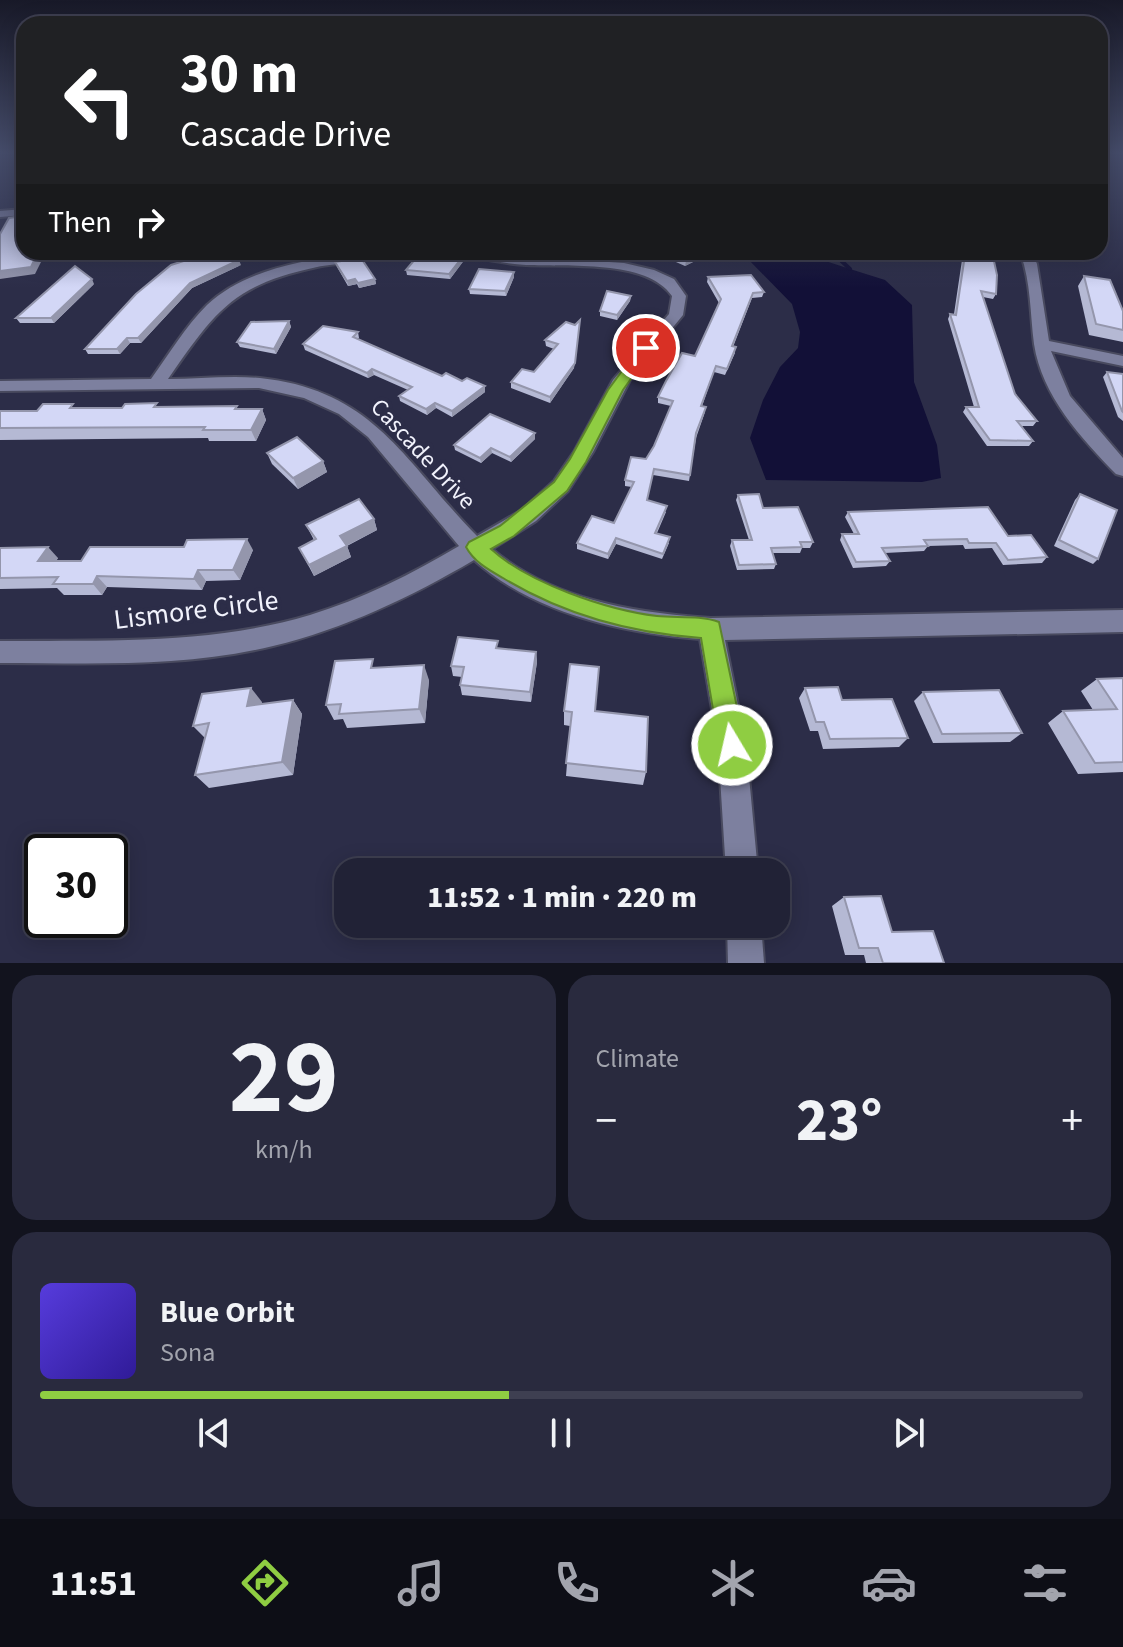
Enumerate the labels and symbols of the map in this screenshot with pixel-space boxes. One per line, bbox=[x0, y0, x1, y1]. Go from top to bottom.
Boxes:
pin bbox=[612, 314, 680, 382]
street label: Cascade Drive bbox=[362, 391, 484, 517]
street label: Lismore Circle bbox=[111, 580, 281, 640]
position arrow bbox=[690, 703, 774, 787]
speed limit sign: 30 bbox=[24, 834, 128, 938]

